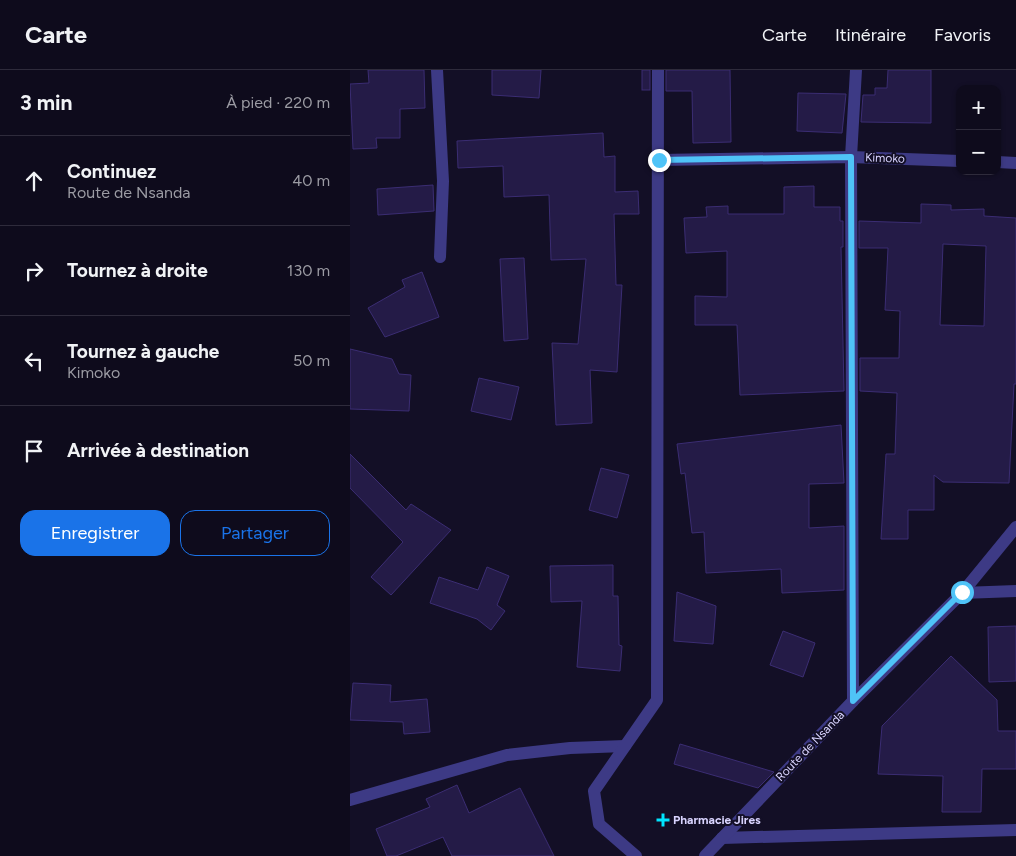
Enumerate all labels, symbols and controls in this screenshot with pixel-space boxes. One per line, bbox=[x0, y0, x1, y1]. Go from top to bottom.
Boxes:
text: Carte bbox=[25, 20, 87, 49]
text: Carte bbox=[762, 24, 807, 46]
text: Itinéraire bbox=[835, 24, 906, 46]
text: Favoris bbox=[934, 24, 991, 46]
map controls bbox=[956, 85, 1001, 175]
button: + bbox=[956, 85, 1001, 130]
text: 3 min bbox=[20, 90, 72, 115]
text: À pied · 220 m bbox=[226, 93, 330, 112]
button: − bbox=[956, 130, 1001, 175]
route end bbox=[648, 149, 671, 172]
street label: Kimoko bbox=[865, 150, 905, 166]
text: Continuez bbox=[67, 160, 156, 183]
icon: ahead bbox=[20, 167, 48, 195]
text: 40 m bbox=[292, 171, 330, 190]
text: Route de Nsanda bbox=[67, 183, 190, 202]
icon: right bbox=[20, 257, 48, 285]
text: Tournez à droite bbox=[67, 259, 208, 282]
text: 130 m bbox=[287, 261, 330, 280]
text: Tournez à gauche bbox=[67, 340, 219, 363]
icon: left bbox=[20, 347, 48, 375]
text: 50 m bbox=[293, 351, 330, 370]
text: Kimoko bbox=[67, 363, 120, 382]
icon: arrive bbox=[20, 437, 48, 465]
text: Arrivée à destination bbox=[67, 439, 249, 462]
button: Enregistrer bbox=[20, 510, 170, 556]
button: Partager bbox=[180, 510, 330, 556]
route start bbox=[951, 581, 974, 604]
street label: Route de Nsanda bbox=[773, 708, 847, 784]
place label: Pharmacie Jires bbox=[673, 813, 761, 827]
marker: Pharmacie Jires bbox=[657, 814, 669, 826]

